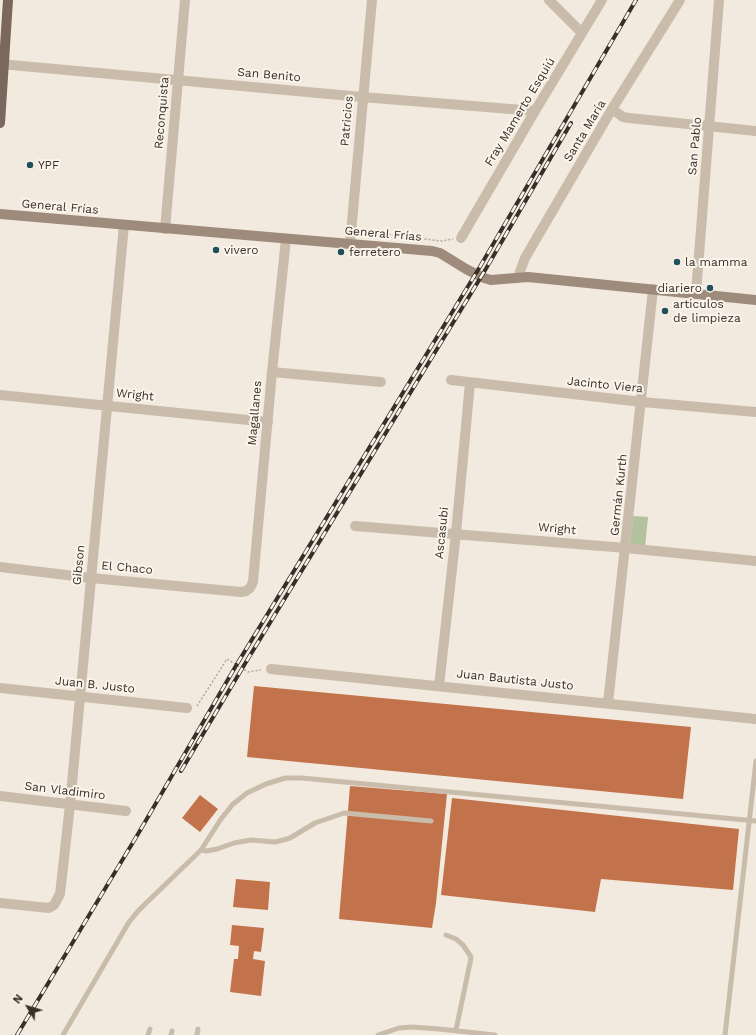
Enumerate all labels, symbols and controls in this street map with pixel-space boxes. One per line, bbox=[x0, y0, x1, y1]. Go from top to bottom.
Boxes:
street label: Fray Mamerto Esquiú bbox=[482, 55, 558, 169]
street label: San Benito bbox=[237, 65, 301, 85]
street label: Reconquista bbox=[152, 76, 172, 150]
street label: Patricios bbox=[338, 95, 356, 147]
street label: Santa María bbox=[561, 98, 609, 164]
street label: San Pablo bbox=[685, 116, 705, 176]
place label: YPF bbox=[38, 158, 59, 172]
marker: YPF bbox=[25, 160, 35, 170]
street label: General Frías bbox=[21, 196, 99, 218]
street label: General Frías bbox=[344, 223, 422, 245]
place label: vivero bbox=[224, 243, 258, 257]
marker: vivero bbox=[211, 245, 221, 255]
place label: ferretero bbox=[349, 245, 401, 259]
marker: ferretero bbox=[336, 247, 346, 257]
place label: la mamma bbox=[685, 255, 747, 269]
marker: la mamma bbox=[672, 257, 682, 267]
place label: diariero bbox=[658, 281, 702, 295]
marker: diariero bbox=[705, 283, 715, 293]
place label: articulos de limpieza bbox=[673, 297, 741, 325]
marker: articulos de limpieza bbox=[660, 306, 670, 316]
street label: Jacinto Viera bbox=[566, 374, 644, 396]
street label: Magallanes bbox=[245, 380, 265, 446]
street label: Wright bbox=[115, 386, 155, 404]
street label: Germán Kurth bbox=[608, 453, 630, 537]
street label: Ascasubi bbox=[432, 506, 452, 560]
street label: Wright bbox=[537, 520, 577, 538]
street label: Gibson bbox=[70, 544, 88, 586]
street label: El Chaco bbox=[101, 559, 153, 577]
street label: Juan Bautista Justo bbox=[456, 667, 574, 693]
street label: Juan B. Justo bbox=[54, 674, 136, 696]
street label: San Vladimiro bbox=[24, 779, 106, 803]
north arrow bbox=[8, 987, 48, 1027]
text: N bbox=[11, 992, 26, 1007]

